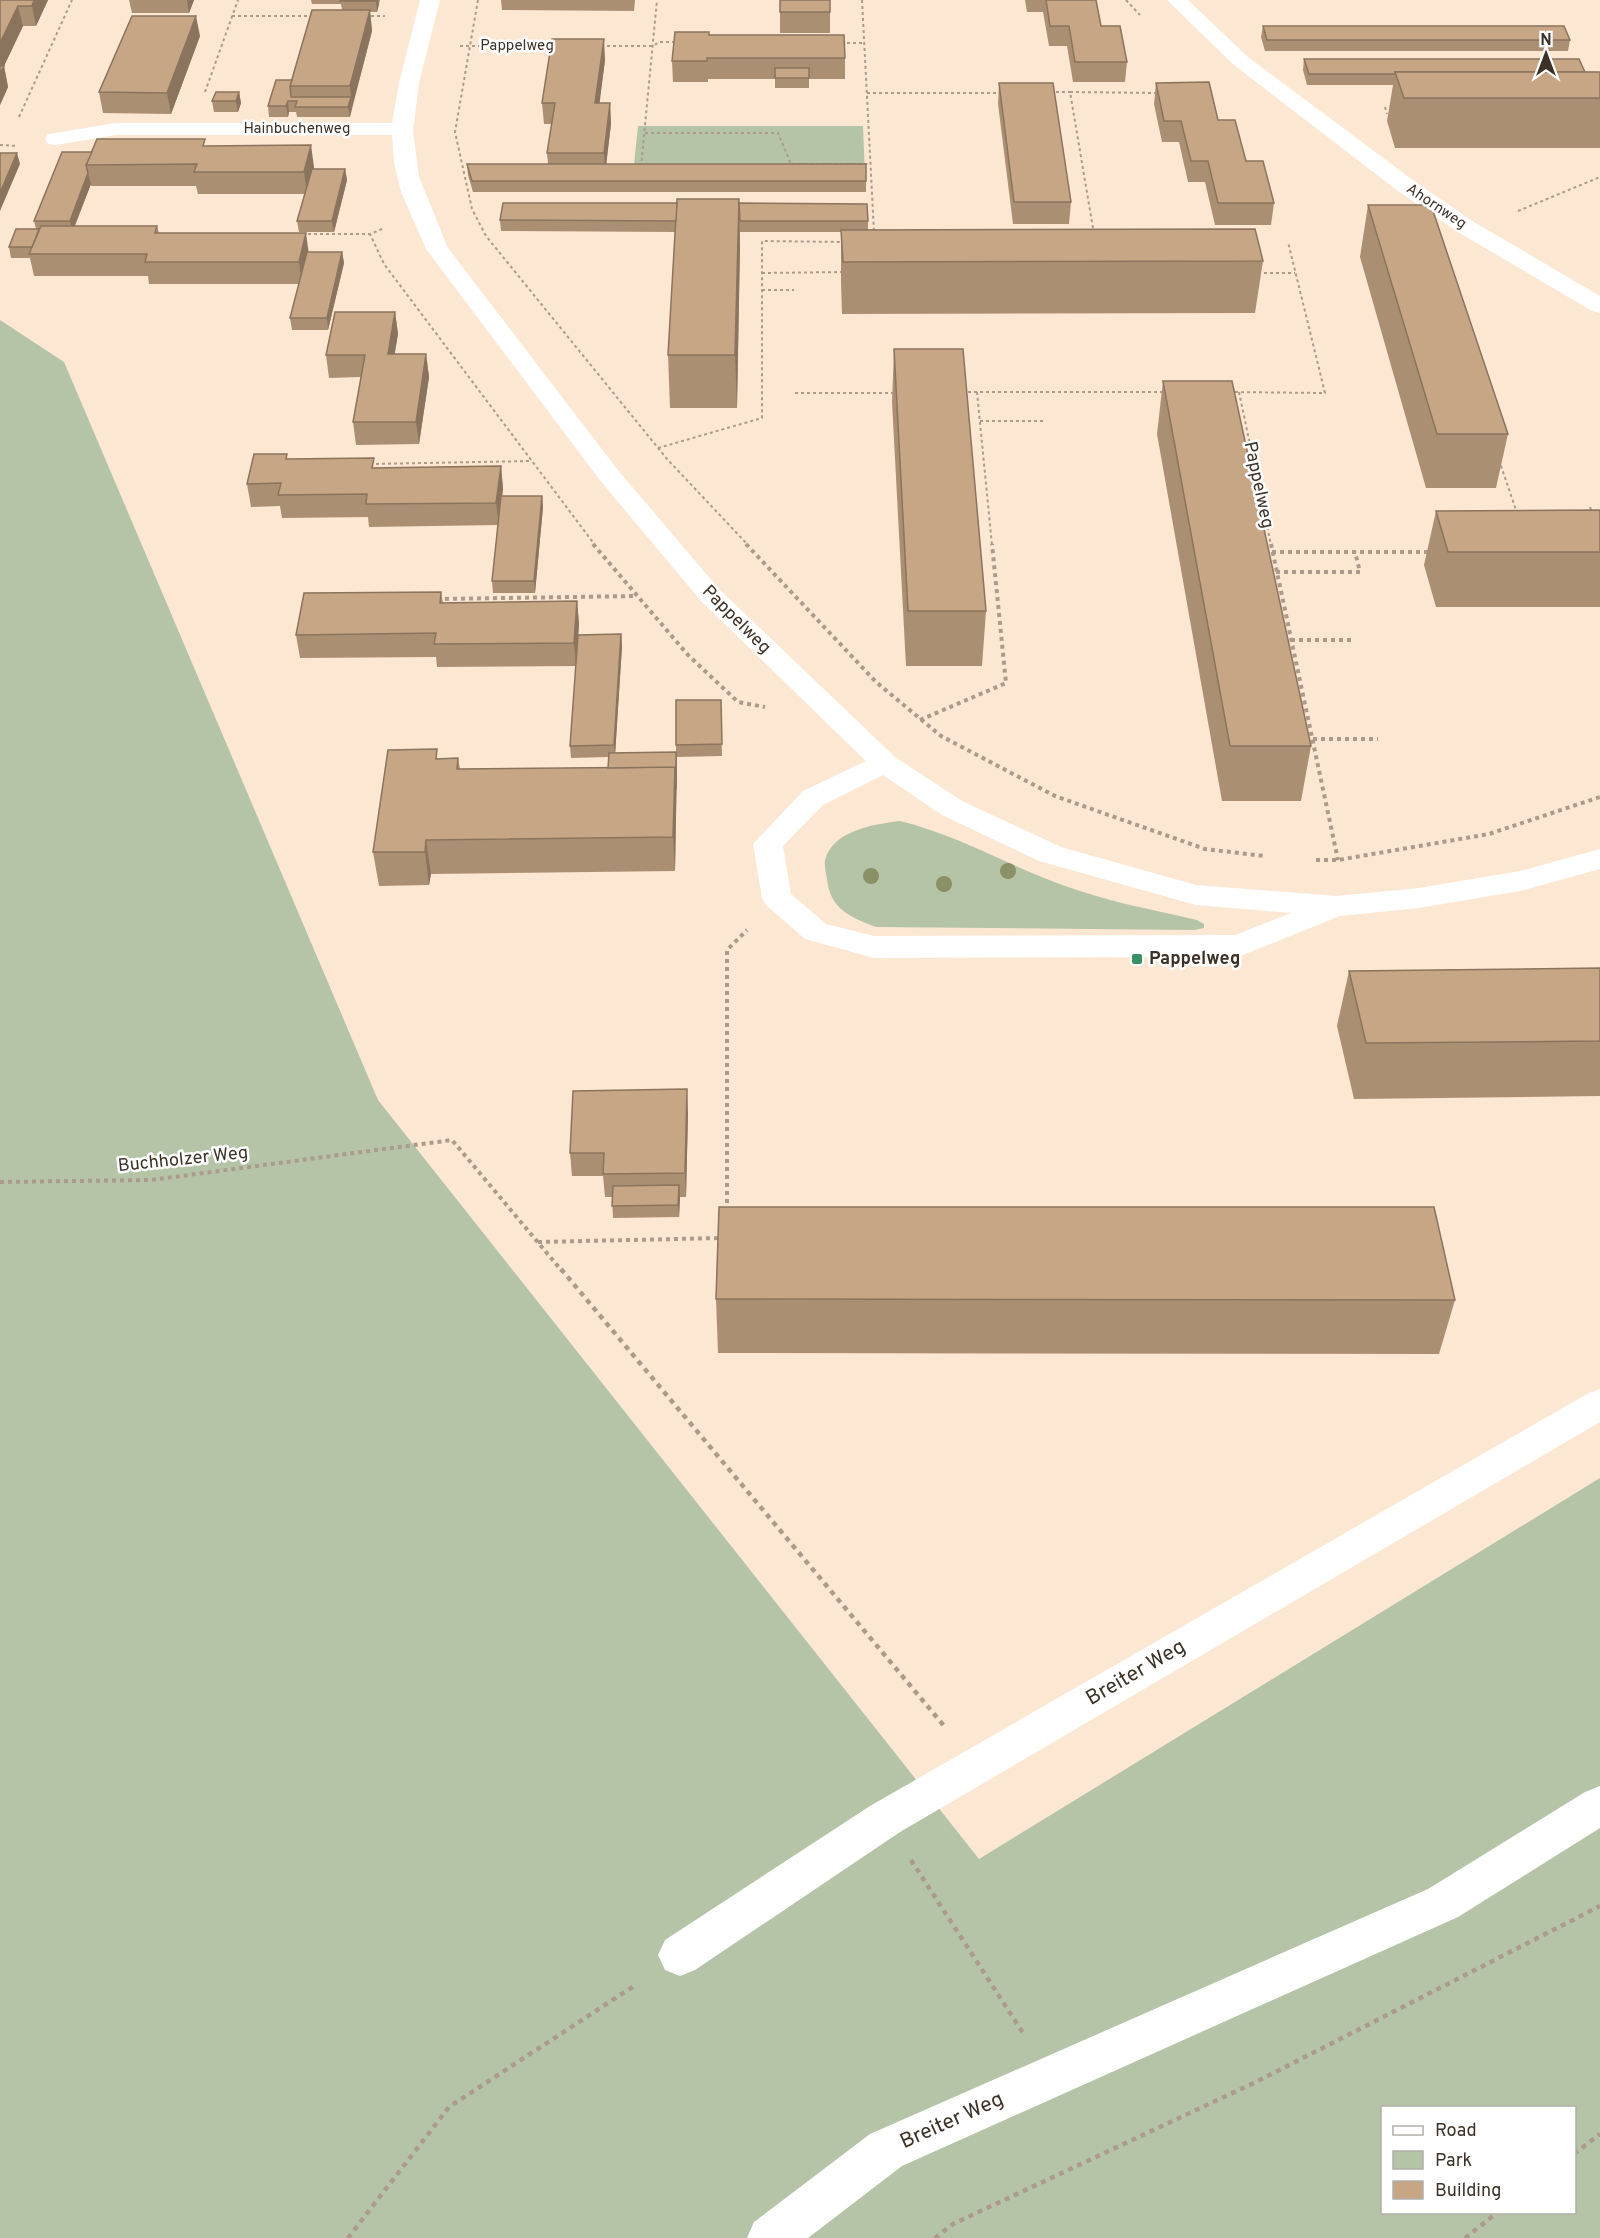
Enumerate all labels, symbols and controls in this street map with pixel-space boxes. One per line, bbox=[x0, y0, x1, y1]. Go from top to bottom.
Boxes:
north arrow bbox=[1516, 24, 1576, 84]
text: N bbox=[1540, 31, 1552, 51]
street label: Pappelweg bbox=[480, 37, 554, 56]
street label: Hainbuchenweg bbox=[243, 120, 351, 139]
street label: Ahornweg bbox=[1402, 180, 1470, 234]
street label: Pappelweg bbox=[1238, 439, 1278, 531]
street label: Pappelweg bbox=[697, 581, 775, 659]
place label: Pappelweg bbox=[1149, 948, 1240, 971]
marker: Pappelweg bbox=[1130, 952, 1144, 966]
street label: Buchholzer Weg bbox=[117, 1142, 249, 1178]
street label: Breiter Weg bbox=[1081, 1634, 1191, 1712]
street label: Breiter Weg bbox=[896, 2086, 1008, 2156]
legend bbox=[1381, 2106, 1576, 2214]
text: Road bbox=[1435, 2120, 1477, 2143]
text: Park bbox=[1435, 2150, 1472, 2173]
text: Building bbox=[1435, 2180, 1501, 2203]

